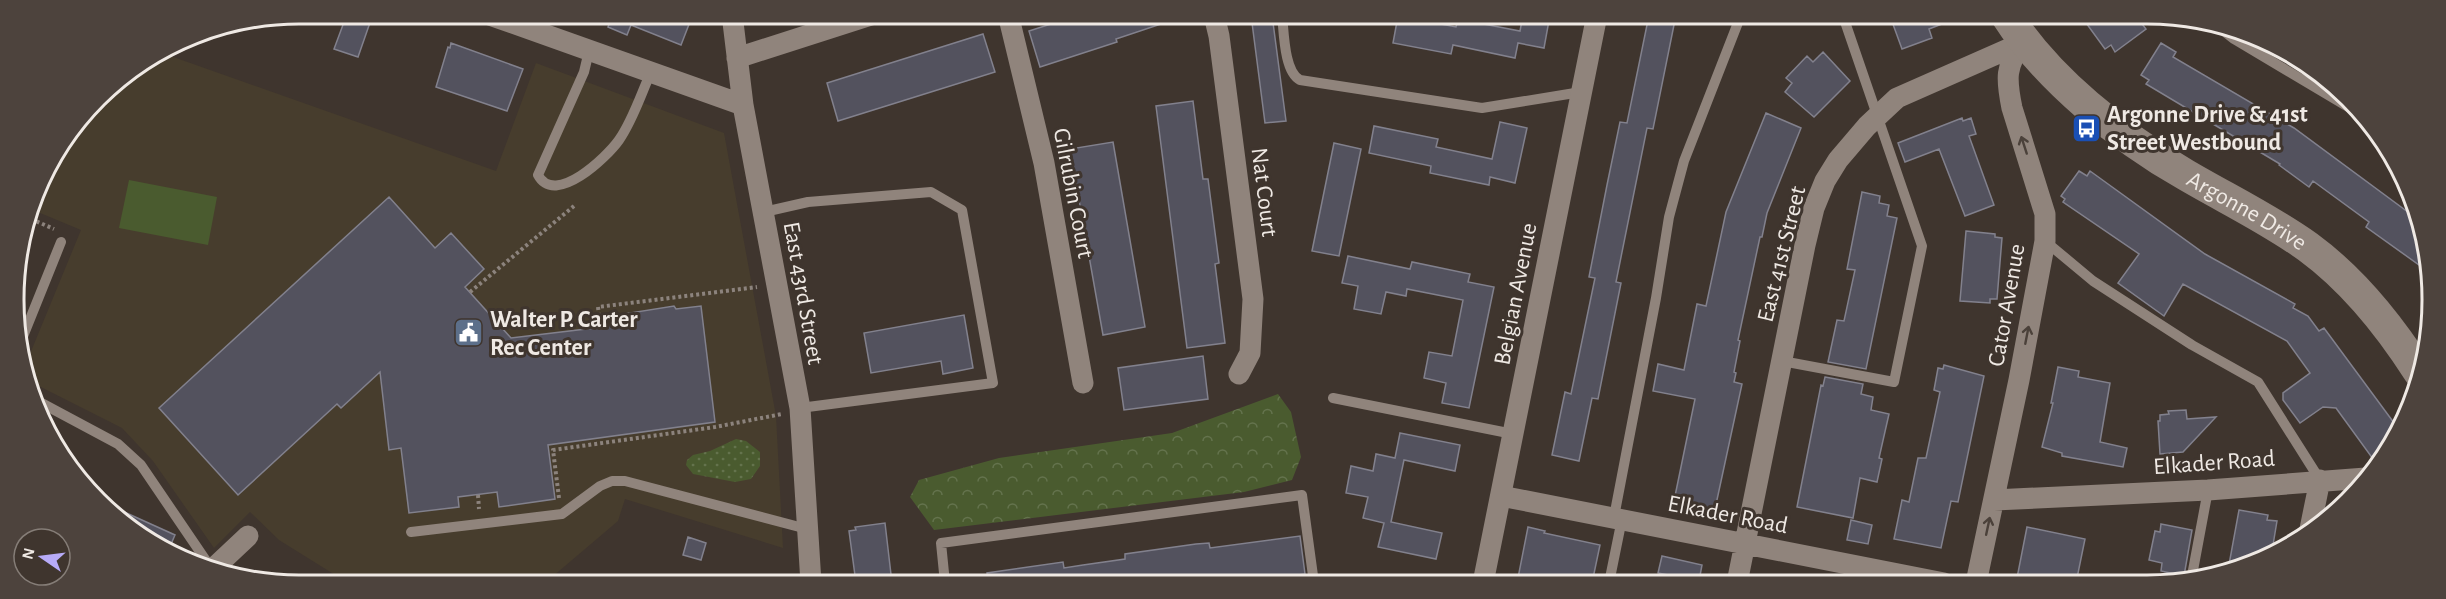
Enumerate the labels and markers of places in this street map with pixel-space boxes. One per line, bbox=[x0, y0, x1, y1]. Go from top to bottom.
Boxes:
place label: Argonne Drive & 41st Street Westbound bbox=[2107, 103, 2308, 155]
bus stop icon: Argonne Drive & 41st Street Westbound bbox=[2070, 112, 2102, 144]
place label: Walter P. Carter Rec Center bbox=[490, 308, 638, 360]
public building icon: Walter P. Carter Rec Center bbox=[453, 317, 485, 349]

